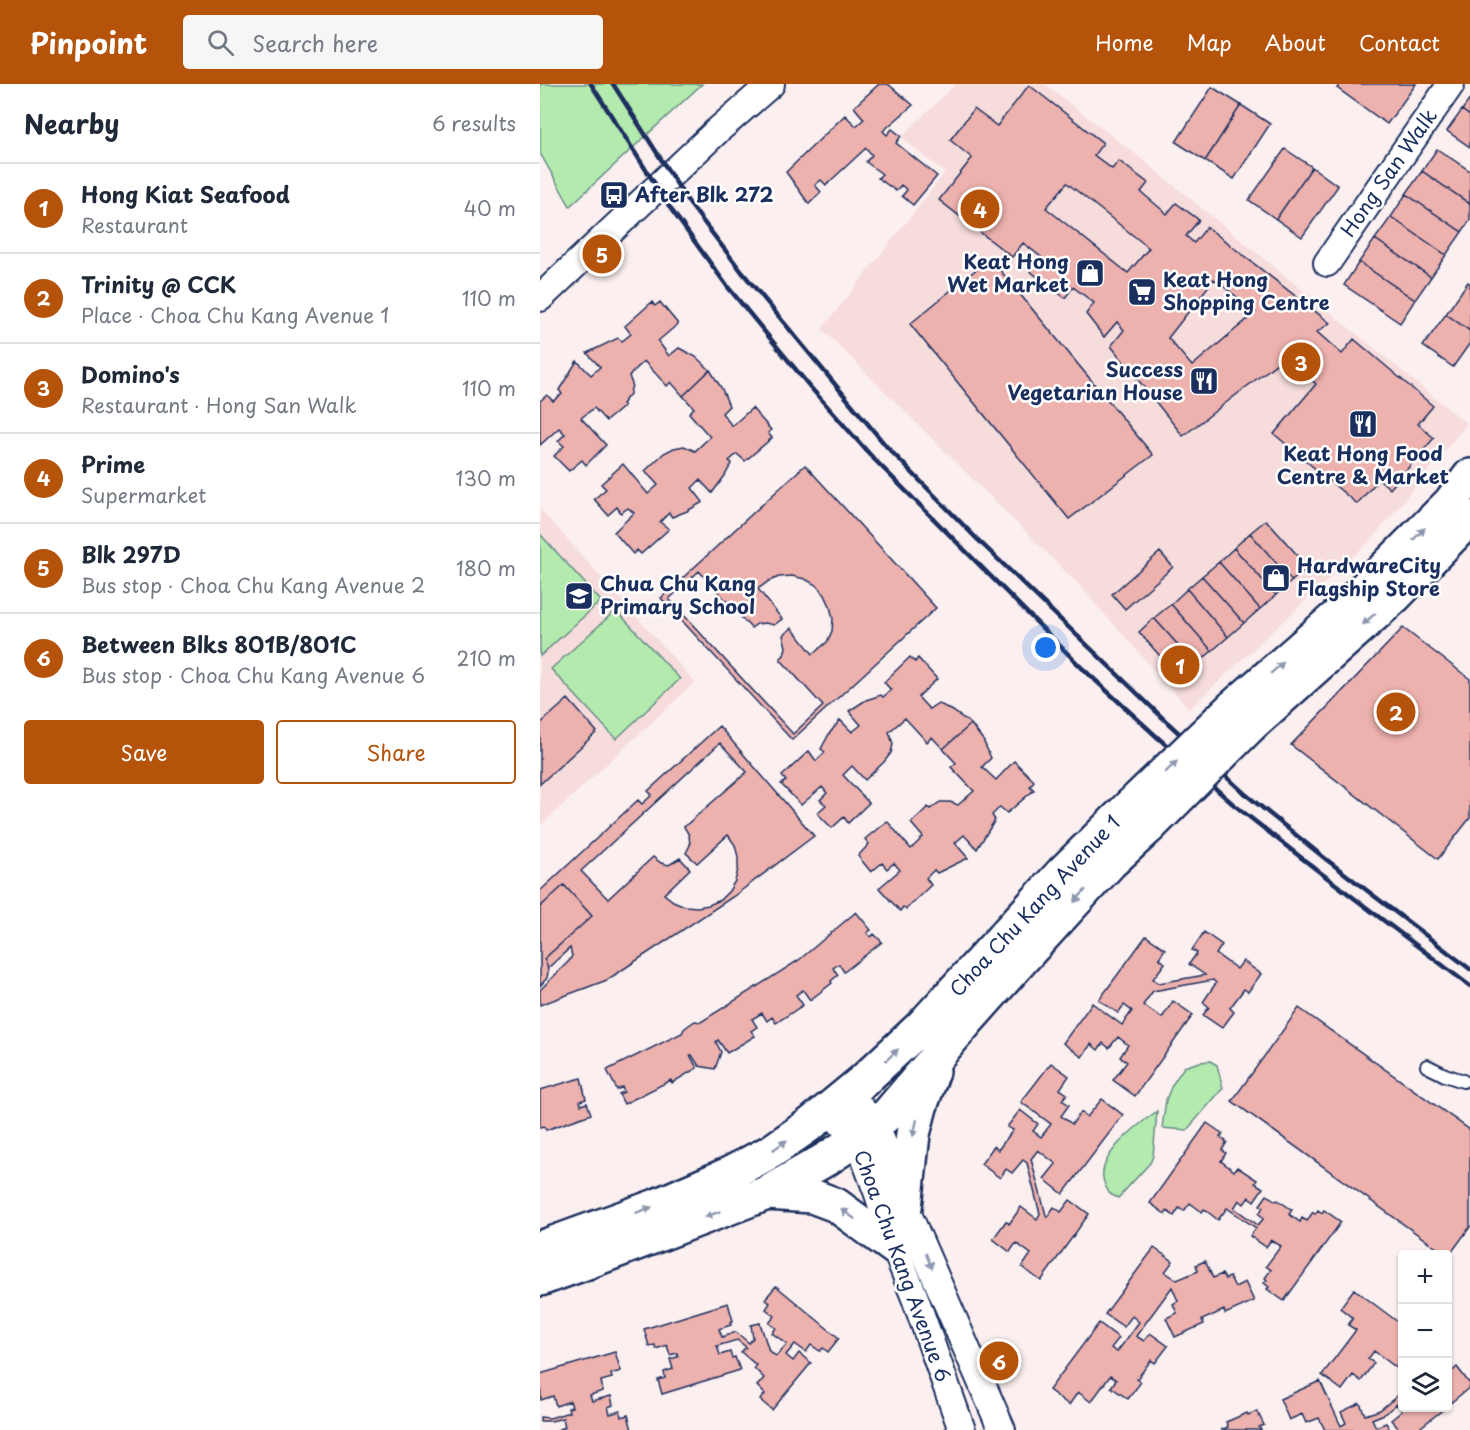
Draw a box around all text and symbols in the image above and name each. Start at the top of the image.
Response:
search box [183,15,603,69]
text: Pinpoint [30,21,147,64]
icon: search [204,26,237,59]
text: Search here [252,26,378,59]
text: Home [1095,26,1154,58]
text: Map [1187,26,1232,58]
text: About [1265,26,1326,58]
text: Contact [1359,26,1440,58]
street label: Hong San Walk [1333,102,1444,243]
text: Nearby [24,104,119,143]
text: 6 results [432,108,516,138]
text: Hong Kiat Seafood [81,177,290,210]
bus stop icon: After Blk 272 [598,179,630,211]
place label: After Blk 272 [634,179,773,209]
pin: 4 [960,186,1000,232]
text: 1 [39,193,48,223]
text: 40 m [464,193,516,223]
text: Restaurant [81,210,188,240]
pin: 5 [582,232,622,276]
place label: Keat Hong Wet Market [947,246,1069,299]
shop icon: Keat Hong Wet Market [1074,257,1106,289]
place label: Keat Hong Shopping Centre [1163,264,1330,317]
text: Trinity @ CCK [81,267,236,300]
supermarket icon: Keat Hong Shopping Centre [1126,276,1158,308]
text: 2 [36,283,51,313]
text: 110 m [462,283,516,313]
text: Place · Choa Chu Kang Avenue 1 [81,300,389,330]
pin: 3 [1282,340,1320,384]
place label: Success Vegetarian House [1007,354,1183,407]
text: Domino's [81,357,180,390]
restaurant icon: Success Vegetarian House [1188,365,1220,397]
text: 3 [37,373,50,403]
text: 110 m [462,373,516,403]
text: Restaurant · Hong San Walk [81,390,357,420]
restaurant icon: Keat Hong Food Centre & Market [1347,408,1379,440]
place label: Keat Hong Food Centre & Market [1277,438,1450,491]
text: Prime [81,447,145,480]
text: 4 [37,463,50,493]
text: 130 m [456,463,516,493]
text: Supermarket [81,480,207,510]
one-way arrow [1411,528,1425,542]
text: Blk 297D [81,537,181,570]
place label: HardwareCity Flagship Store [1297,550,1441,603]
text: 5 [37,553,50,583]
text: 180 m [456,553,516,583]
shop icon: HardwareCity Flagship Store [1260,562,1292,594]
place label: Chua Chu Kang Primary School [600,568,756,621]
text: Bus stop · Choa Chu Kang Avenue 2 [81,570,425,600]
school or university icon: Chua Chu Kang Primary School [563,580,595,612]
one-way arrow [1362,612,1377,625]
text: Between Blks 801B/801C [81,627,356,660]
your location [1031,633,1060,662]
pin: 1 [1160,642,1200,688]
text: 6 [36,643,51,673]
text: 210 m [457,643,516,673]
text: Bus stop · Choa Chu Kang Avenue 6 [81,660,425,690]
one-way arrow [1270,662,1285,675]
pin: 2 [1376,690,1416,734]
button: Save [24,720,264,784]
button: Share [276,720,516,784]
one-way arrow [1164,760,1179,774]
street label: Choa Chu Kang Avenue 1 [942,808,1127,1003]
one-way arrow [1073,888,1087,903]
one-way arrow [884,1048,898,1062]
one-way arrow [910,1119,920,1137]
one-way arrow [772,1140,788,1151]
street label: Choa Chu Kang Avenue 6 [847,1145,959,1386]
one-way arrow [635,1205,653,1214]
one-way arrow [840,1208,856,1220]
one-way arrow [703,1209,721,1219]
map controls [1398,1250,1452,1412]
button: + [1398,1250,1452,1304]
one-way arrow [925,1252,934,1270]
button: − [1398,1304,1452,1358]
pin: 6 [980,1338,1018,1384]
button: layers [1398,1358,1452,1412]

